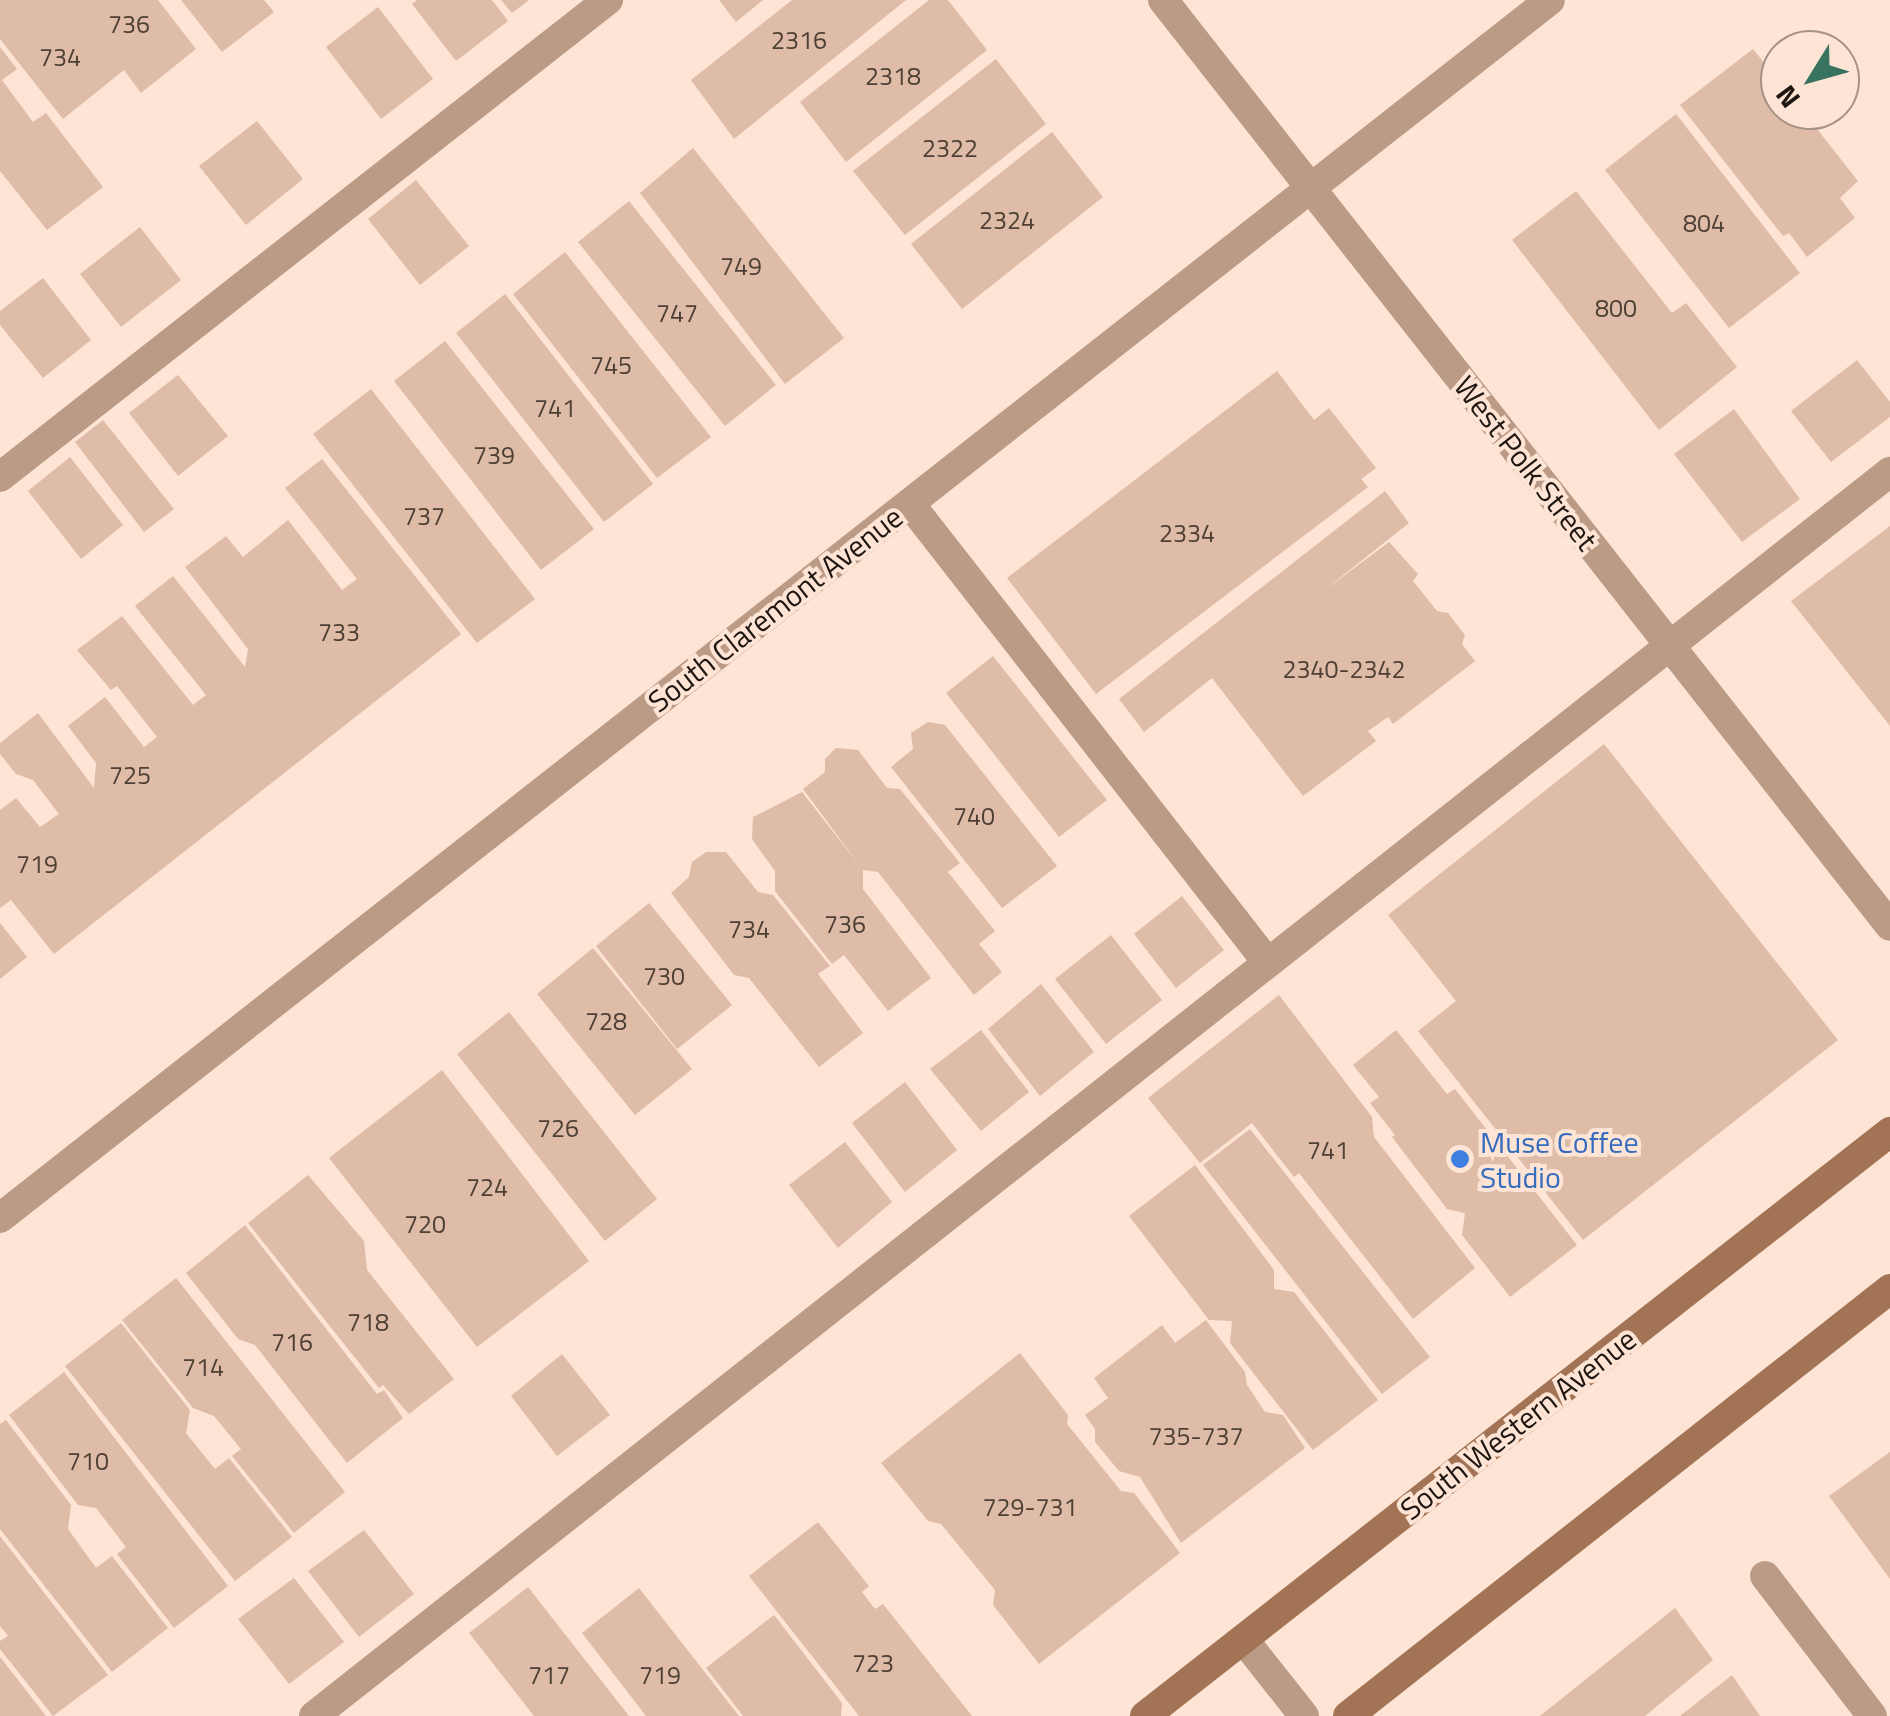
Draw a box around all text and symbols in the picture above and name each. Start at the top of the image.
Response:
house number: 736 [108,9,150,39]
house number: 2316 [771,25,827,55]
north arrow [1760,30,1860,130]
house number: 734 [39,42,81,72]
house number: 2318 [865,61,921,91]
text: N [1764,76,1810,118]
house number: 2322 [922,133,978,163]
house number: 2324 [979,205,1035,235]
house number: 804 [1683,208,1725,238]
house number: 749 [720,251,762,281]
house number: 800 [1595,293,1637,323]
house number: 747 [656,298,698,328]
house number: 745 [590,350,632,380]
street label: West Polk Street [1447,369,1605,557]
house number: 741 [534,393,576,423]
house number: 739 [473,440,515,470]
street label: South Claremont Avenue [641,499,909,719]
house number: 737 [403,501,445,531]
house number: 2334 [1159,518,1215,548]
house number: 733 [318,617,360,647]
house number: 2340-2342 [1283,654,1405,684]
house number: 725 [109,760,151,790]
house number: 740 [953,801,995,831]
house number: 719 [16,849,58,879]
house number: 736 [824,909,866,939]
house number: 734 [728,914,770,944]
house number: 730 [643,961,685,991]
house number: 728 [585,1006,627,1036]
house number: 726 [537,1113,579,1143]
place label: Muse Coffee Studio [1480,1124,1639,1194]
house number: 741 [1307,1135,1349,1165]
marker: Muse Coffee Studio [1449,1148,1471,1170]
house number: 724 [466,1172,508,1202]
house number: 720 [404,1209,446,1239]
house number: 718 [347,1307,389,1337]
street label: South Western Avenue [1393,1321,1643,1527]
house number: 716 [271,1327,313,1357]
house number: 714 [182,1352,224,1382]
house number: 735-737 [1149,1421,1243,1451]
house number: 710 [67,1446,109,1476]
house number: 729-731 [983,1492,1077,1522]
house number: 723 [852,1648,894,1678]
house number: 717 [528,1660,570,1690]
house number: 719 [639,1660,681,1690]

